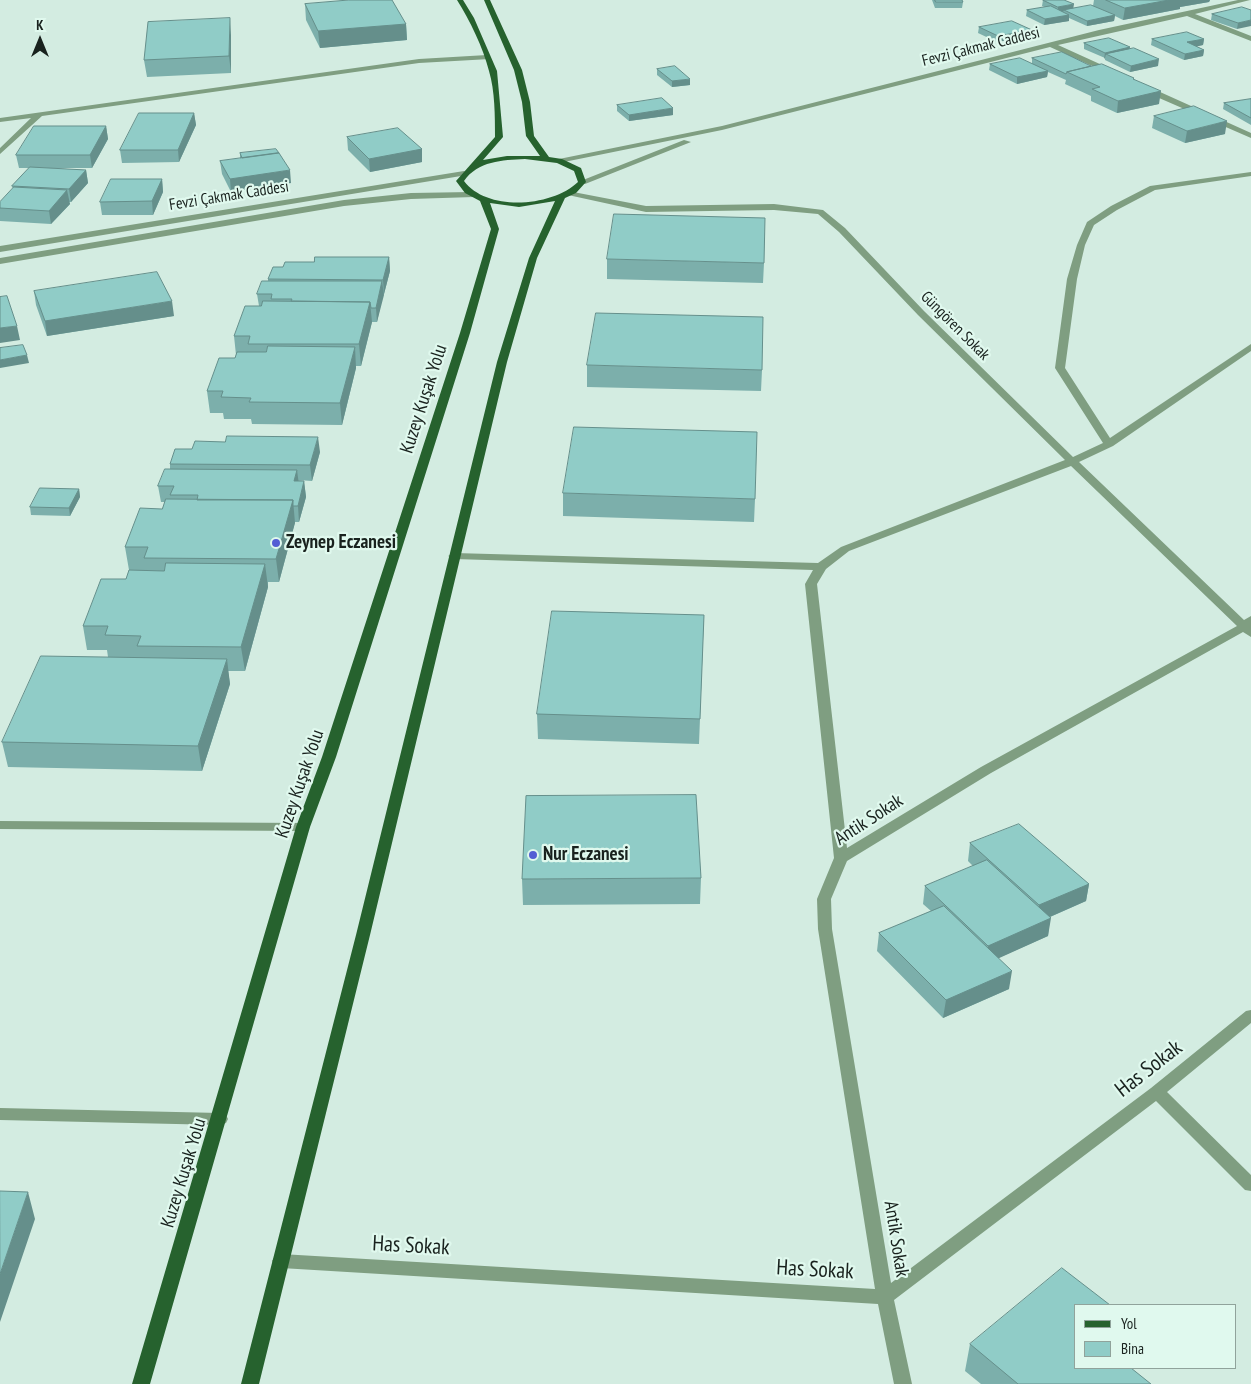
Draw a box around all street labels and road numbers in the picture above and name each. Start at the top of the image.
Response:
street label: Fevzi Çakmak Caddesi [920,23,1042,71]
street label: Fevzi Çakmak Caddesi [168,177,290,215]
street label: Güngören Sokak [917,288,993,364]
street label: Kuzey Kuşak Yolu [396,342,452,456]
street label: Kuzey Kuşak Yolu [271,727,329,841]
street label: Antik Sokak [831,790,907,850]
street label: Has Sokak [1110,1035,1188,1103]
street label: Kuzey Kuşak Yolu [157,1115,211,1231]
street label: Antik Sokak [879,1199,913,1279]
street label: Has Sokak [372,1231,450,1261]
street label: Has Sokak [776,1255,854,1285]

